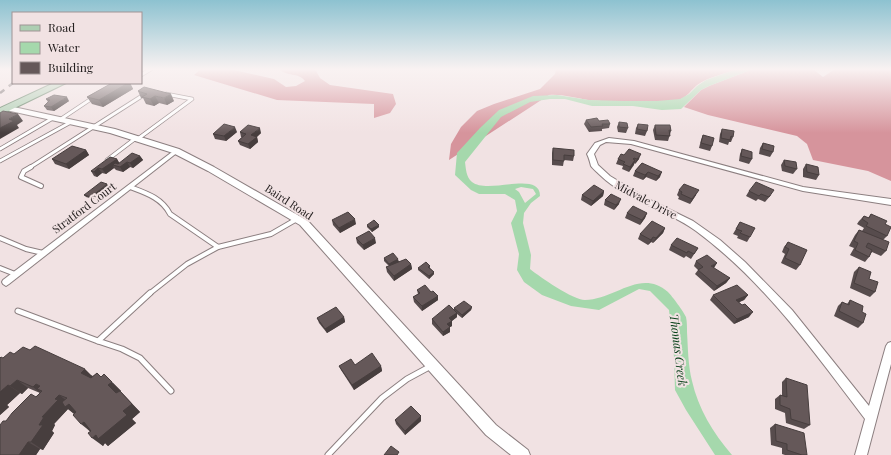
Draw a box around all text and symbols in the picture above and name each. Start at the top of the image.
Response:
legend [12,12,142,84]
text: Road [48,19,75,35]
text: Water [47,39,81,55]
text: Building [48,59,94,75]
street label: Midvale Drive [613,177,680,222]
street label: Stratford Court [49,179,119,237]
street label: Baird Road [262,180,317,223]
water label: Thomas Creek [667,313,691,387]

